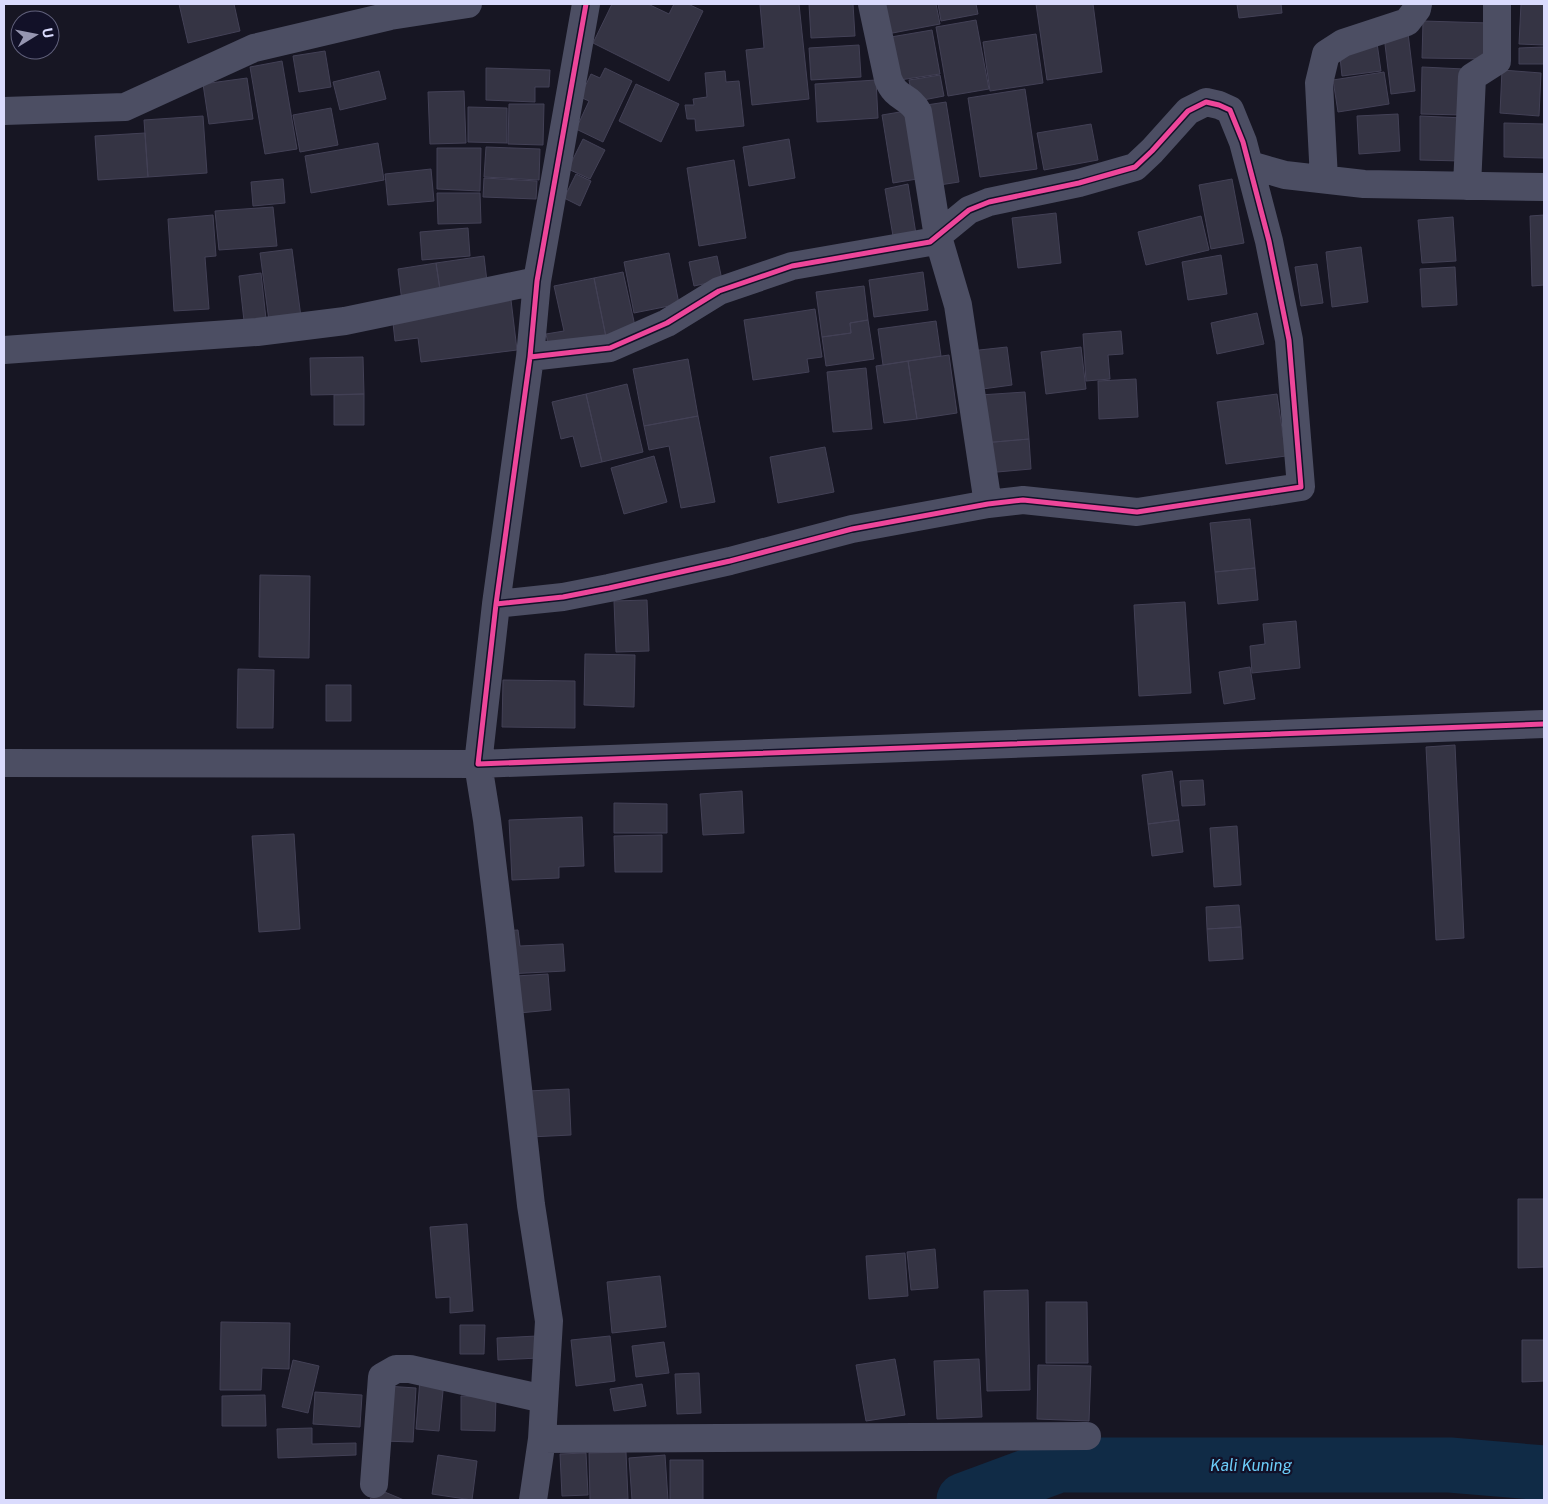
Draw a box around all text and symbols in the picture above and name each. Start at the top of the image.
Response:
north arrow [10,10,60,60]
text: U [39,26,57,39]
water label: Kali Kuning [1210,1456,1292,1475]

